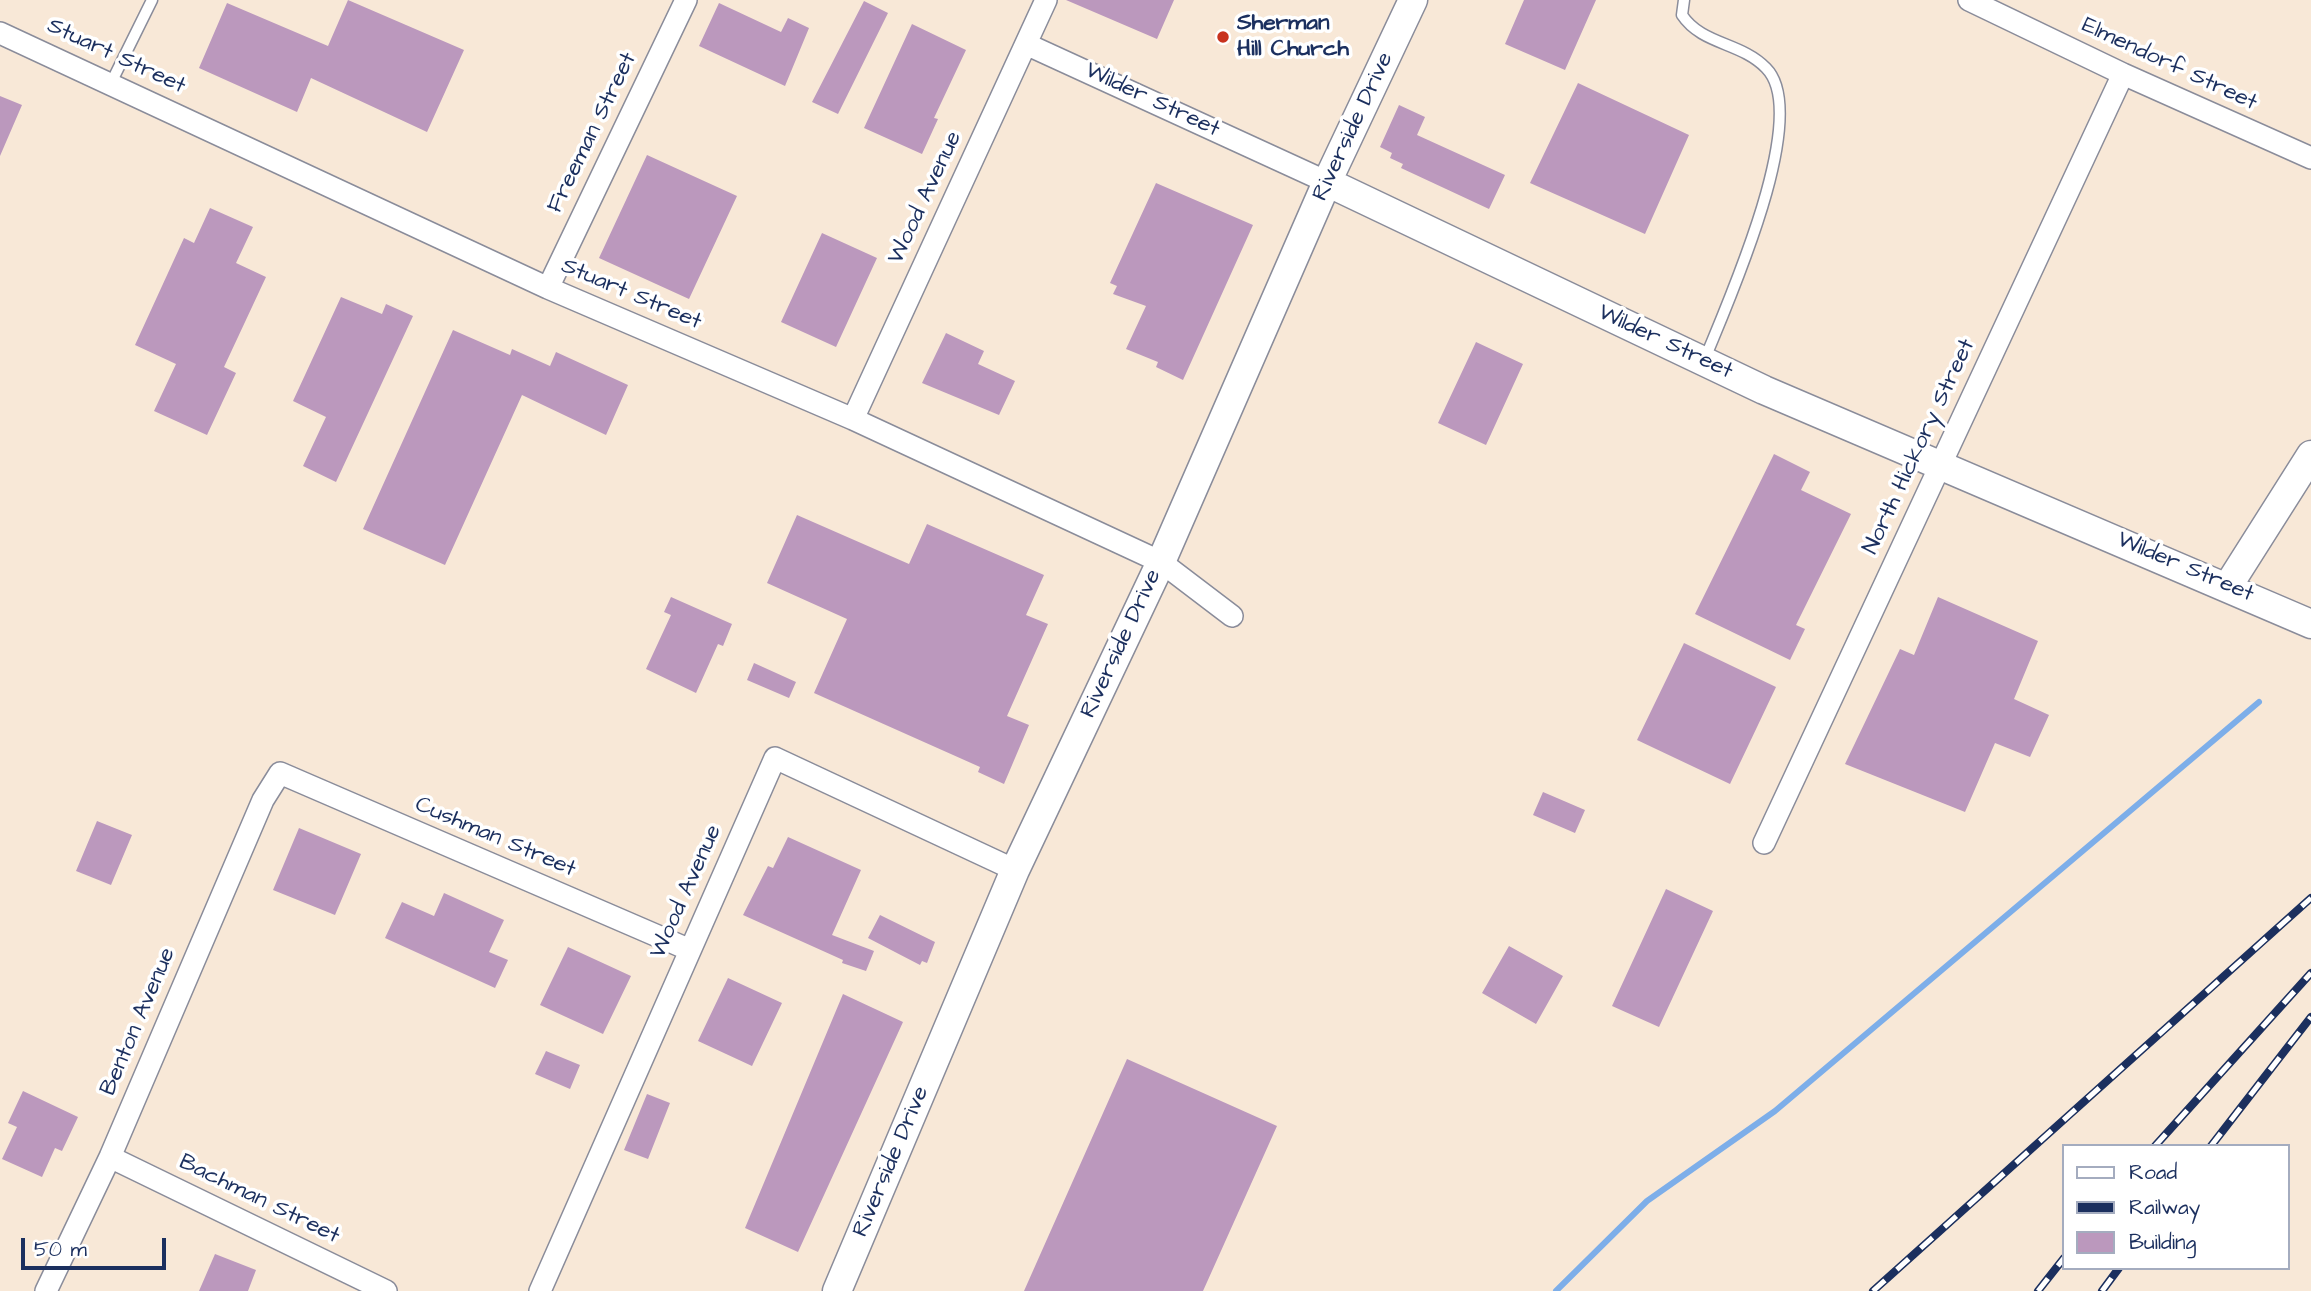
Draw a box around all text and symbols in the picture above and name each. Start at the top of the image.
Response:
place label: Sherman Hill Church [1237,10,1349,64]
street label: Elmendorf Street [2077,12,2261,118]
street label: Stuart Street [42,13,190,101]
marker: Sherman Hill Church [1215,29,1231,45]
street label: Freeman Street [542,48,644,218]
street label: Riverside Drive [1308,48,1400,206]
street label: Wilder Street [1080,58,1224,144]
street label: Wood Avenue [883,127,969,269]
street label: Stuart Street [557,253,705,337]
street label: Wilder Street [1593,300,1737,386]
street label: North Hickory Street [1858,335,1982,559]
street label: Wilder Street [2112,527,2258,609]
street label: Riverside Drive [1076,565,1168,723]
street label: Cushman Street [410,792,580,884]
street label: Wood Avenue [645,821,729,963]
street label: Benton Avenue [95,944,183,1100]
street label: Riverside Drive [848,1083,936,1241]
legend [2062,1144,2290,1270]
street label: Bachman Street [174,1149,344,1251]
text: Road [2129,1158,2177,1187]
text: Railway [2129,1193,2200,1222]
scale bar [24,1224,170,1268]
text: Building [2129,1228,2196,1257]
text: 50 m [34,1235,87,1264]

